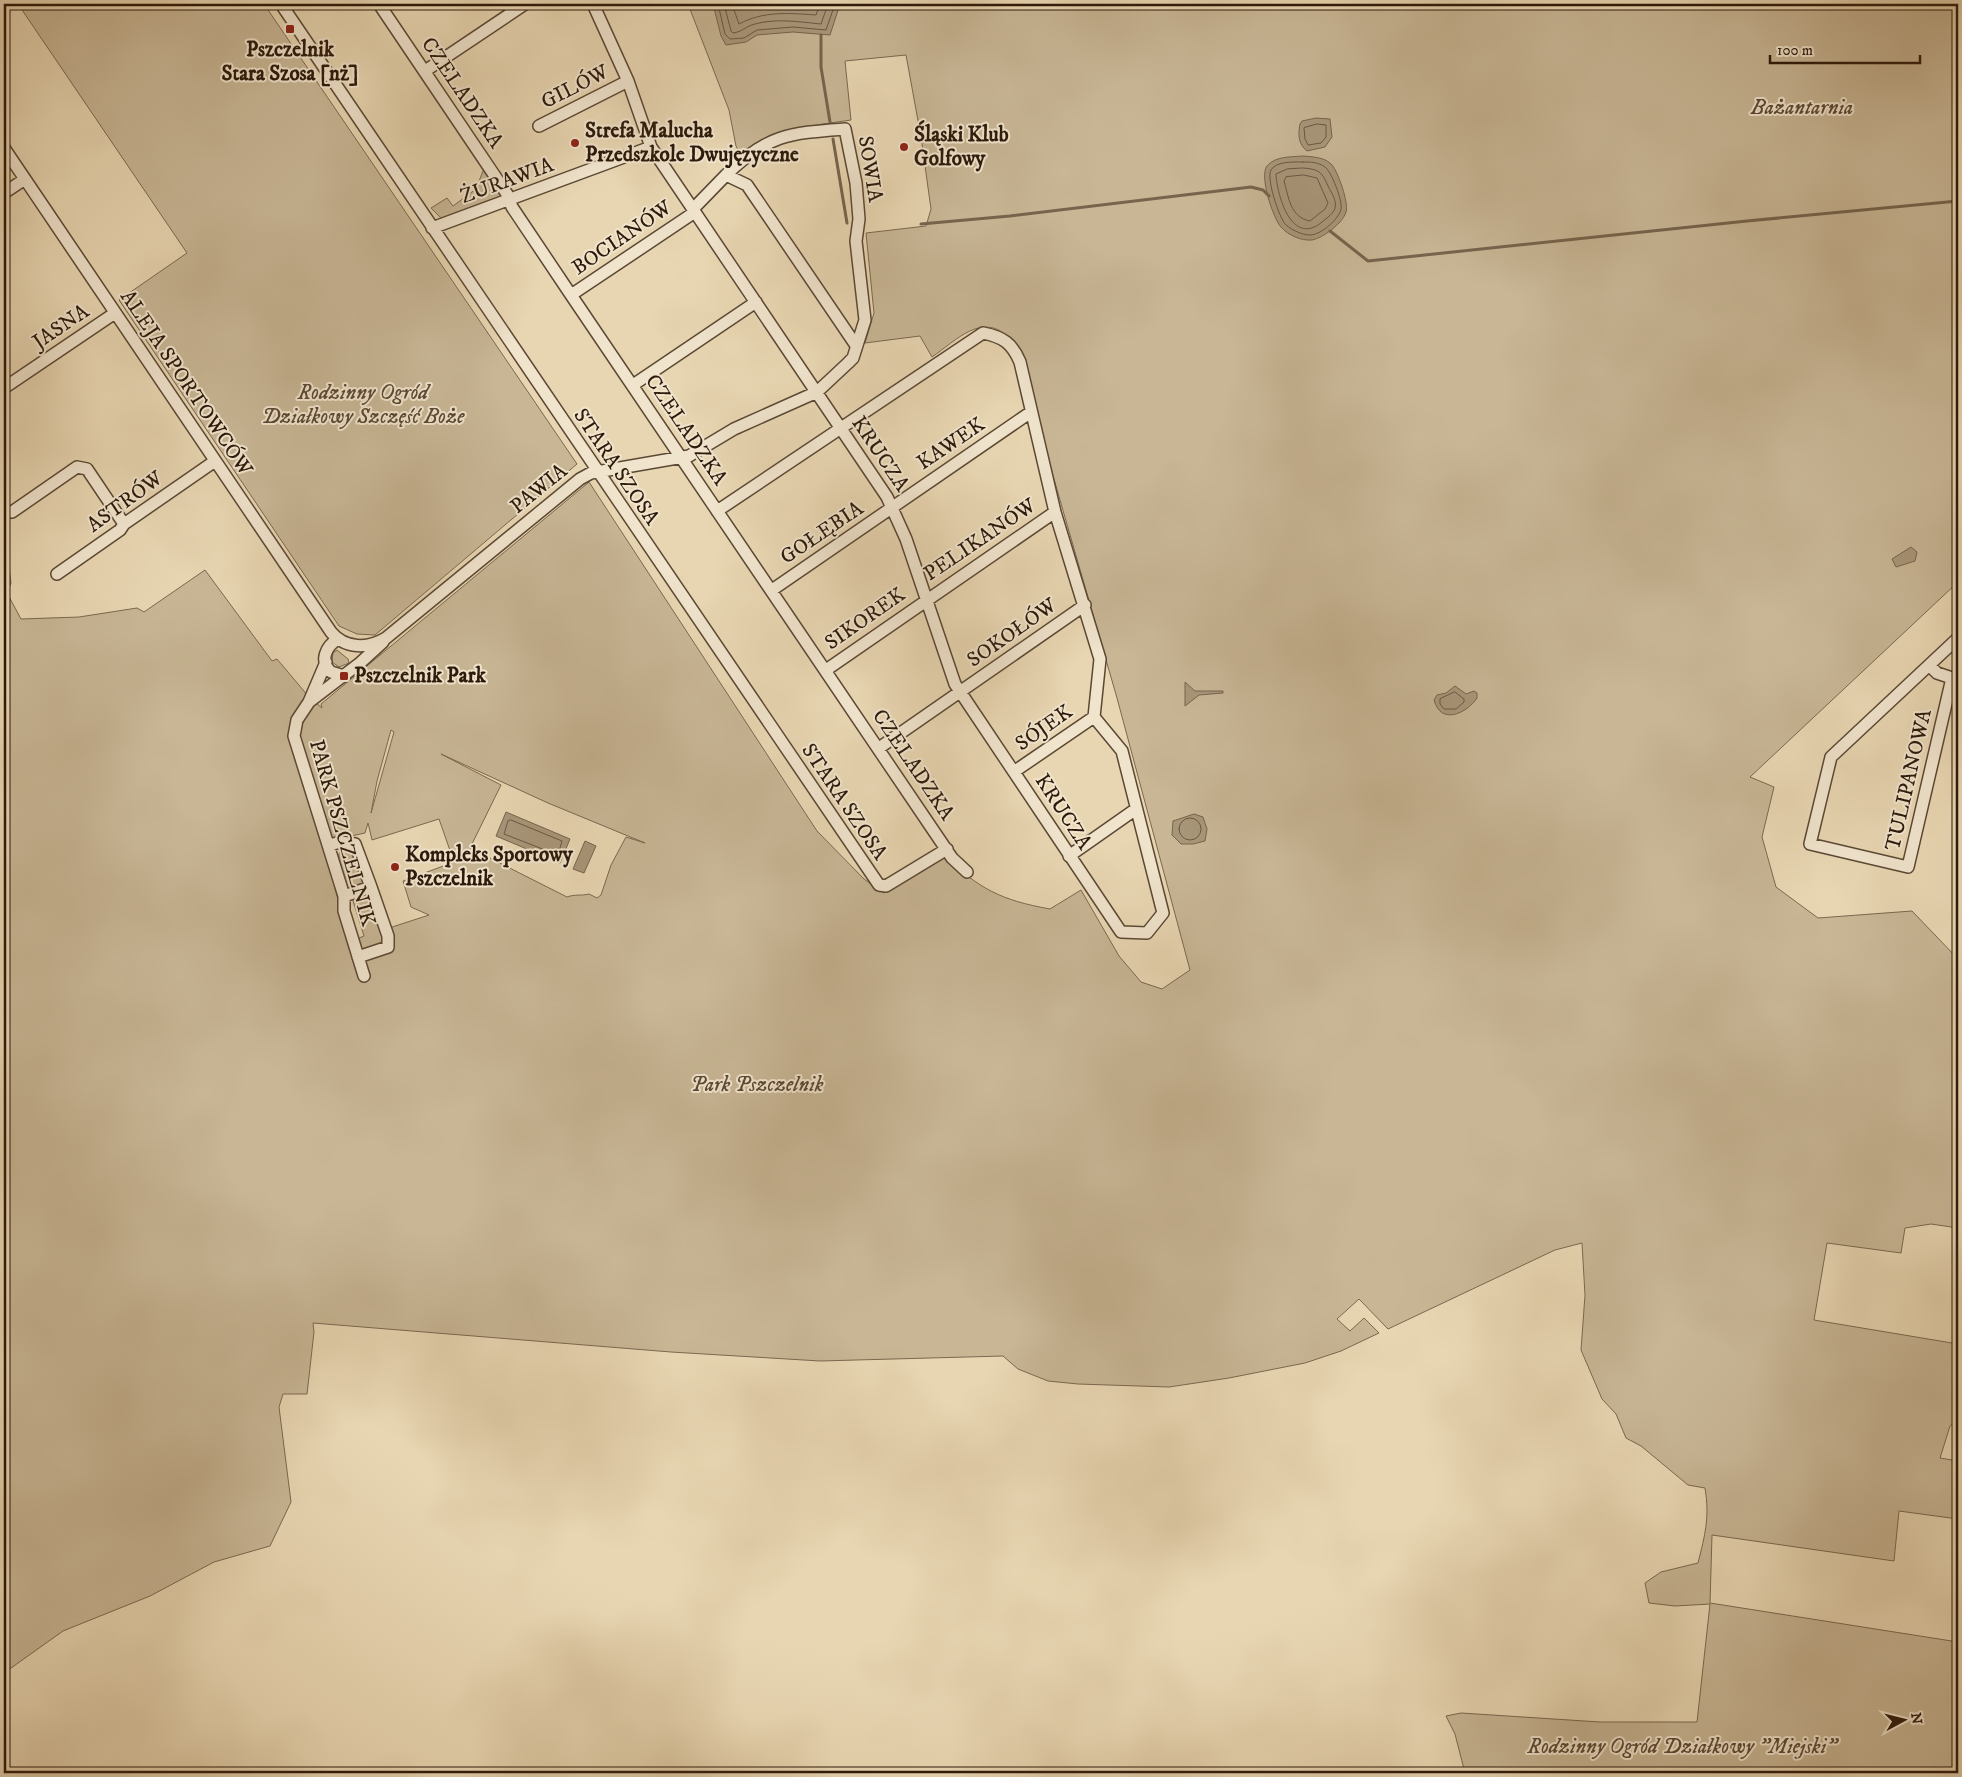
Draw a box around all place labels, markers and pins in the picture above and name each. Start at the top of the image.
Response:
marker: Pszczelnik Stara Szosa [nż] [284,23,296,35]
place label: Pszczelnik Stara Szosa [nż] [221,37,359,87]
place label: Strefa Malucha Przedszkole Dwujęzyczne [585,118,799,169]
place label: Śląski Klub Golfowy [914,120,1009,172]
marker: Strefa Malucha Przedszkole Dwujęzyczne [569,137,581,149]
marker: Śląski Klub Golfowy [898,141,910,153]
place label: Pszczelnik Park [354,663,486,689]
marker: Pszczelnik Park [338,670,350,682]
place label: Kompleks Sportowy Pszczelnik [405,842,574,892]
marker: Kompleks Sportowy Pszczelnik [389,861,401,873]

